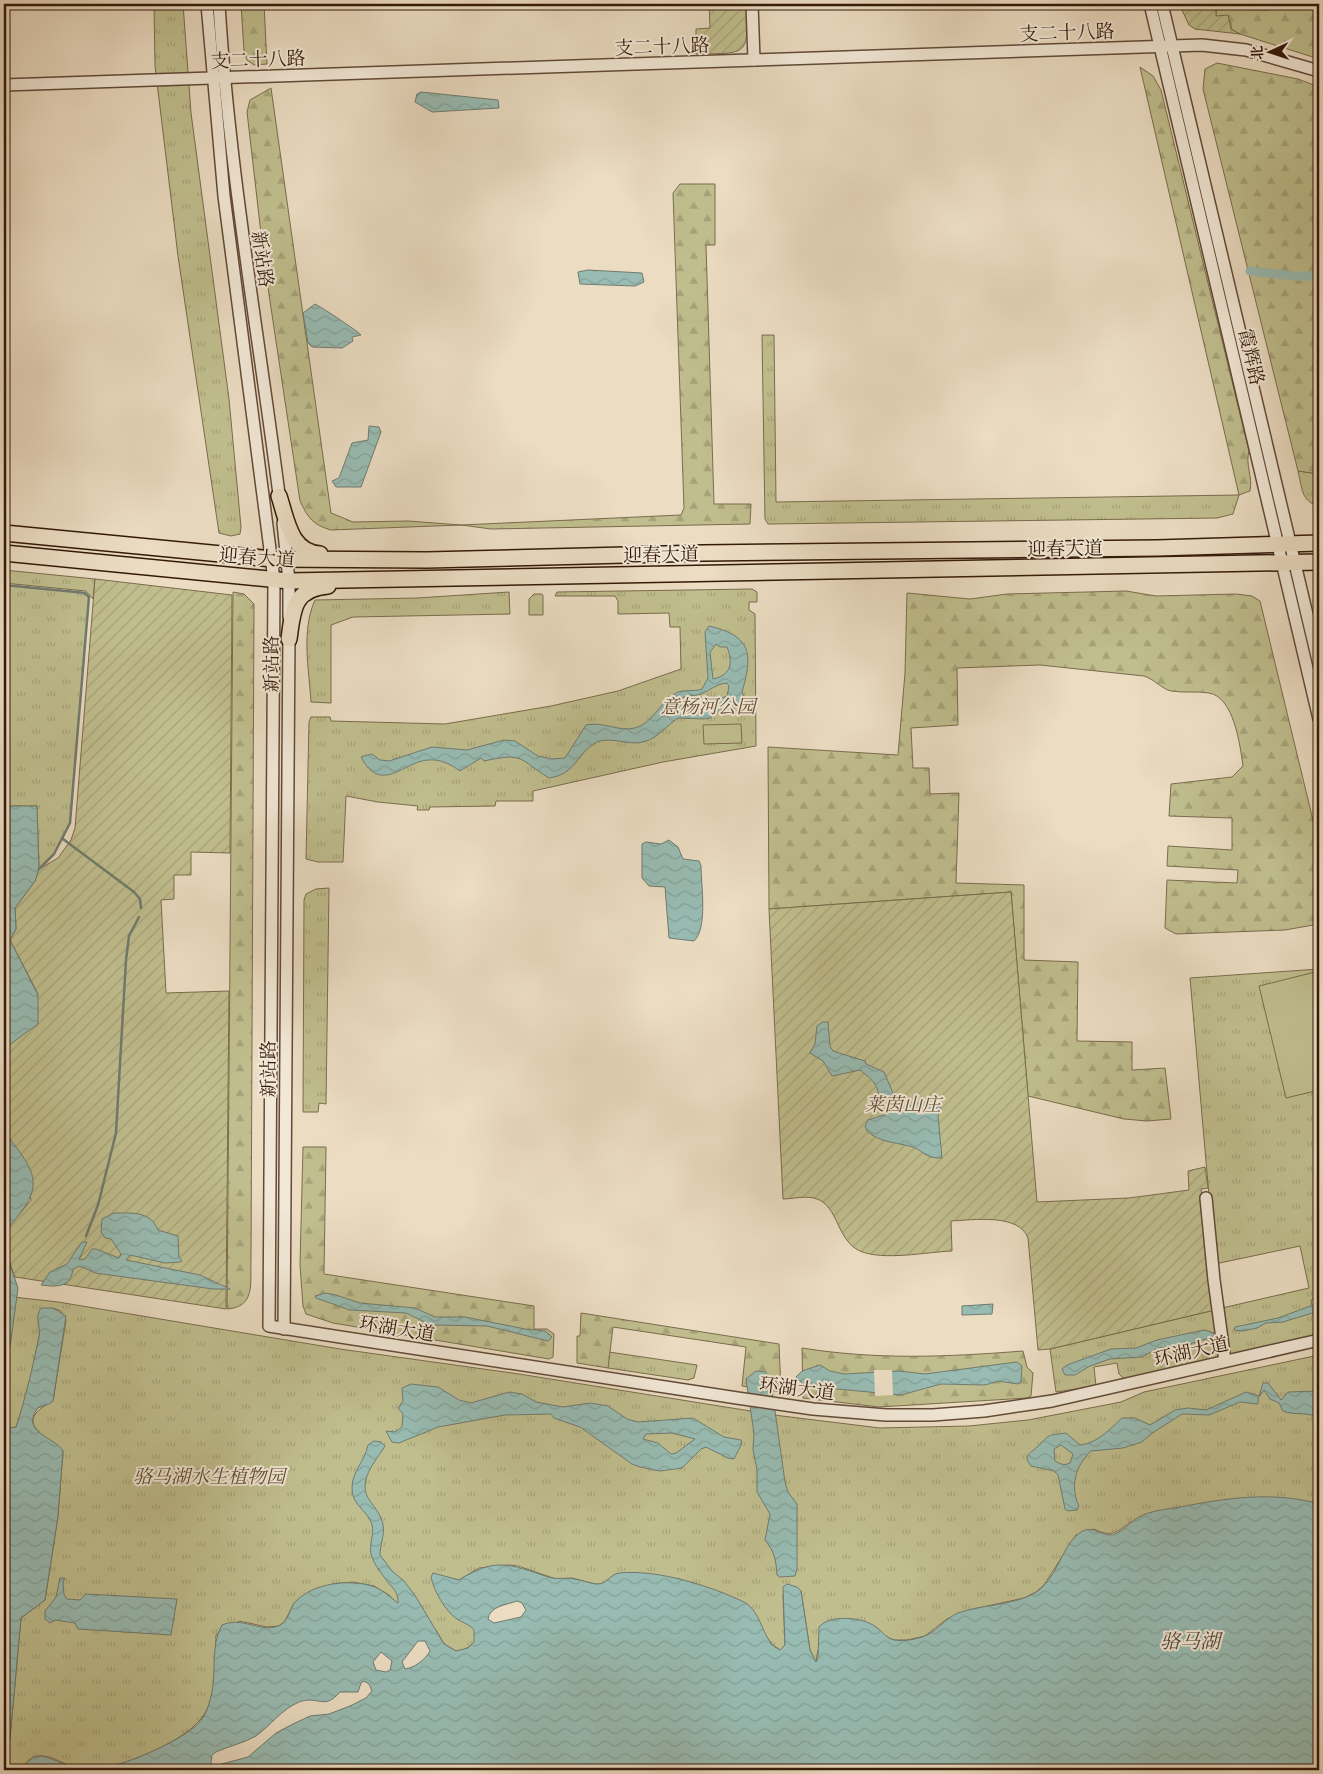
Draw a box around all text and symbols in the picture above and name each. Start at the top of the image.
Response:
street label: 支二十八路 [1019,20,1115,47]
north arrow [1246,28,1296,78]
street label: 支二十八路 [614,34,710,61]
text: 北 [1249,45,1267,60]
street label: 支二十八路 [210,47,306,74]
street label: 新站路 [246,229,277,289]
street label: 霞辉路 [1233,327,1268,388]
street label: 迎春大道 [1027,537,1103,562]
street label: 迎春大道 [623,543,699,568]
street label: 迎春大道 [218,544,296,573]
street label: 新站路 [261,635,284,693]
park label: 意杨河公园 [660,696,758,719]
street label: 新站路 [258,1040,281,1098]
park label: 莱茵山庄 [865,1094,944,1117]
street label: 环湖大道 [357,1312,436,1347]
street label: 环湖大道 [1152,1333,1231,1372]
street label: 环湖大道 [758,1373,836,1406]
park label: 骆马湖水生植物园 [133,1466,288,1489]
water label: 骆马湖 [1160,1630,1223,1655]

